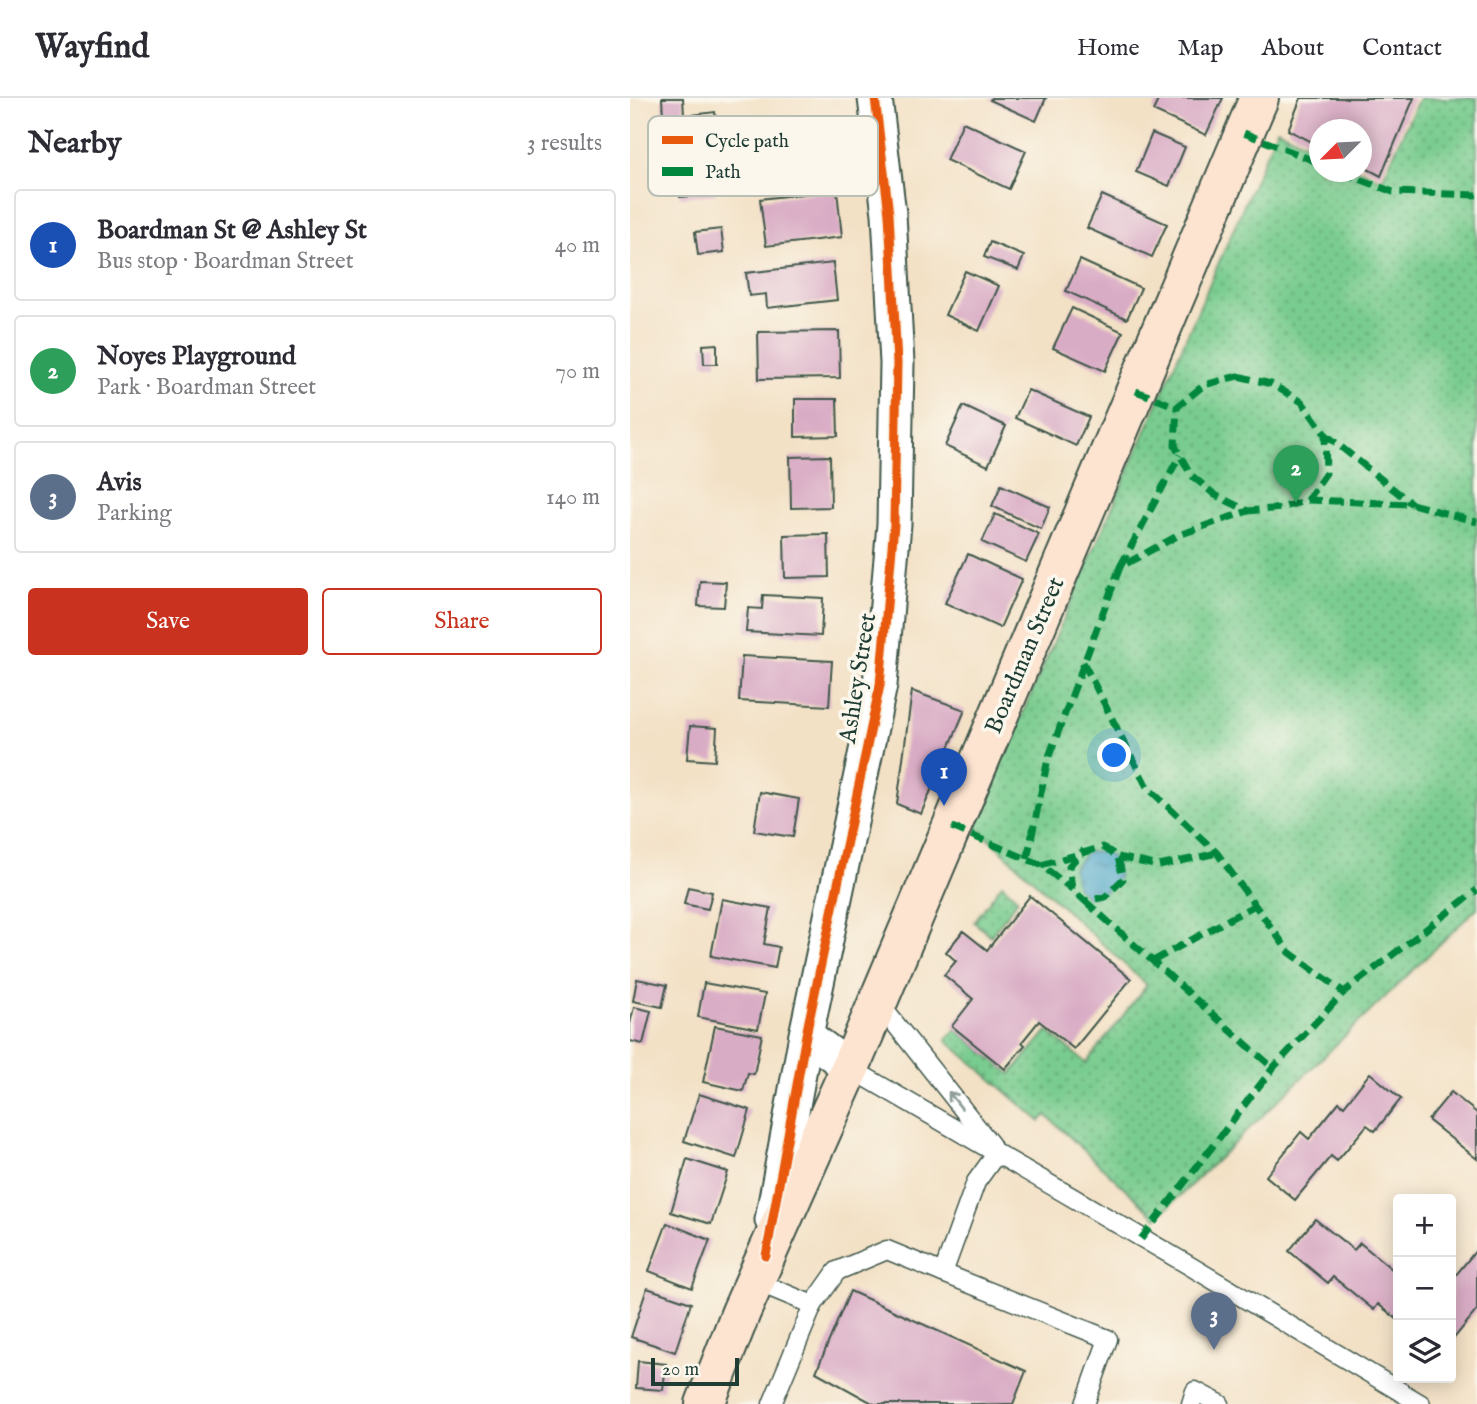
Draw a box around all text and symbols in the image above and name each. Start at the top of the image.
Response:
text: Wayfind [35,27,149,69]
text: Home [1077,33,1140,64]
text: Map [1178,33,1224,64]
text: About [1262,33,1324,64]
text: Contact [1362,33,1442,64]
legend [648,116,878,196]
north arrow [1309,119,1372,182]
text: Nearby [28,125,121,163]
text: 3 results [527,129,602,158]
text: Cycle path [705,130,789,154]
text: Path [705,161,741,185]
text: Boardman St @ Ashley St [97,214,367,247]
text: 1 [49,231,57,260]
text: 40 m [555,231,600,260]
text: Bus stop · Boardman Street [97,247,354,276]
text: Noyes Playground [97,340,296,373]
text: 2 [48,357,58,386]
text: 70 m [555,357,600,386]
text: Park · Boardman Street [97,373,316,402]
pin: 2 [1273,445,1319,503]
text: Avis [97,466,142,499]
text: 3 [49,483,57,512]
text: 140 m [546,483,600,512]
text: Parking [97,499,172,528]
street label: Boardman Street [978,573,1072,739]
button: Save [28,588,308,655]
button: Share [322,588,602,655]
street label: Ashley Street [833,611,884,747]
your location [1097,738,1131,772]
pin: 1 [921,748,967,806]
one-way arrow [947,1091,963,1109]
map controls [1393,1194,1456,1383]
button: + [1393,1194,1456,1257]
button: − [1393,1257,1456,1320]
pin: 3 [1191,1292,1237,1350]
button: layers [1393,1320,1456,1383]
scale bar [651,1355,738,1387]
text: 20 m [662,1358,699,1382]

